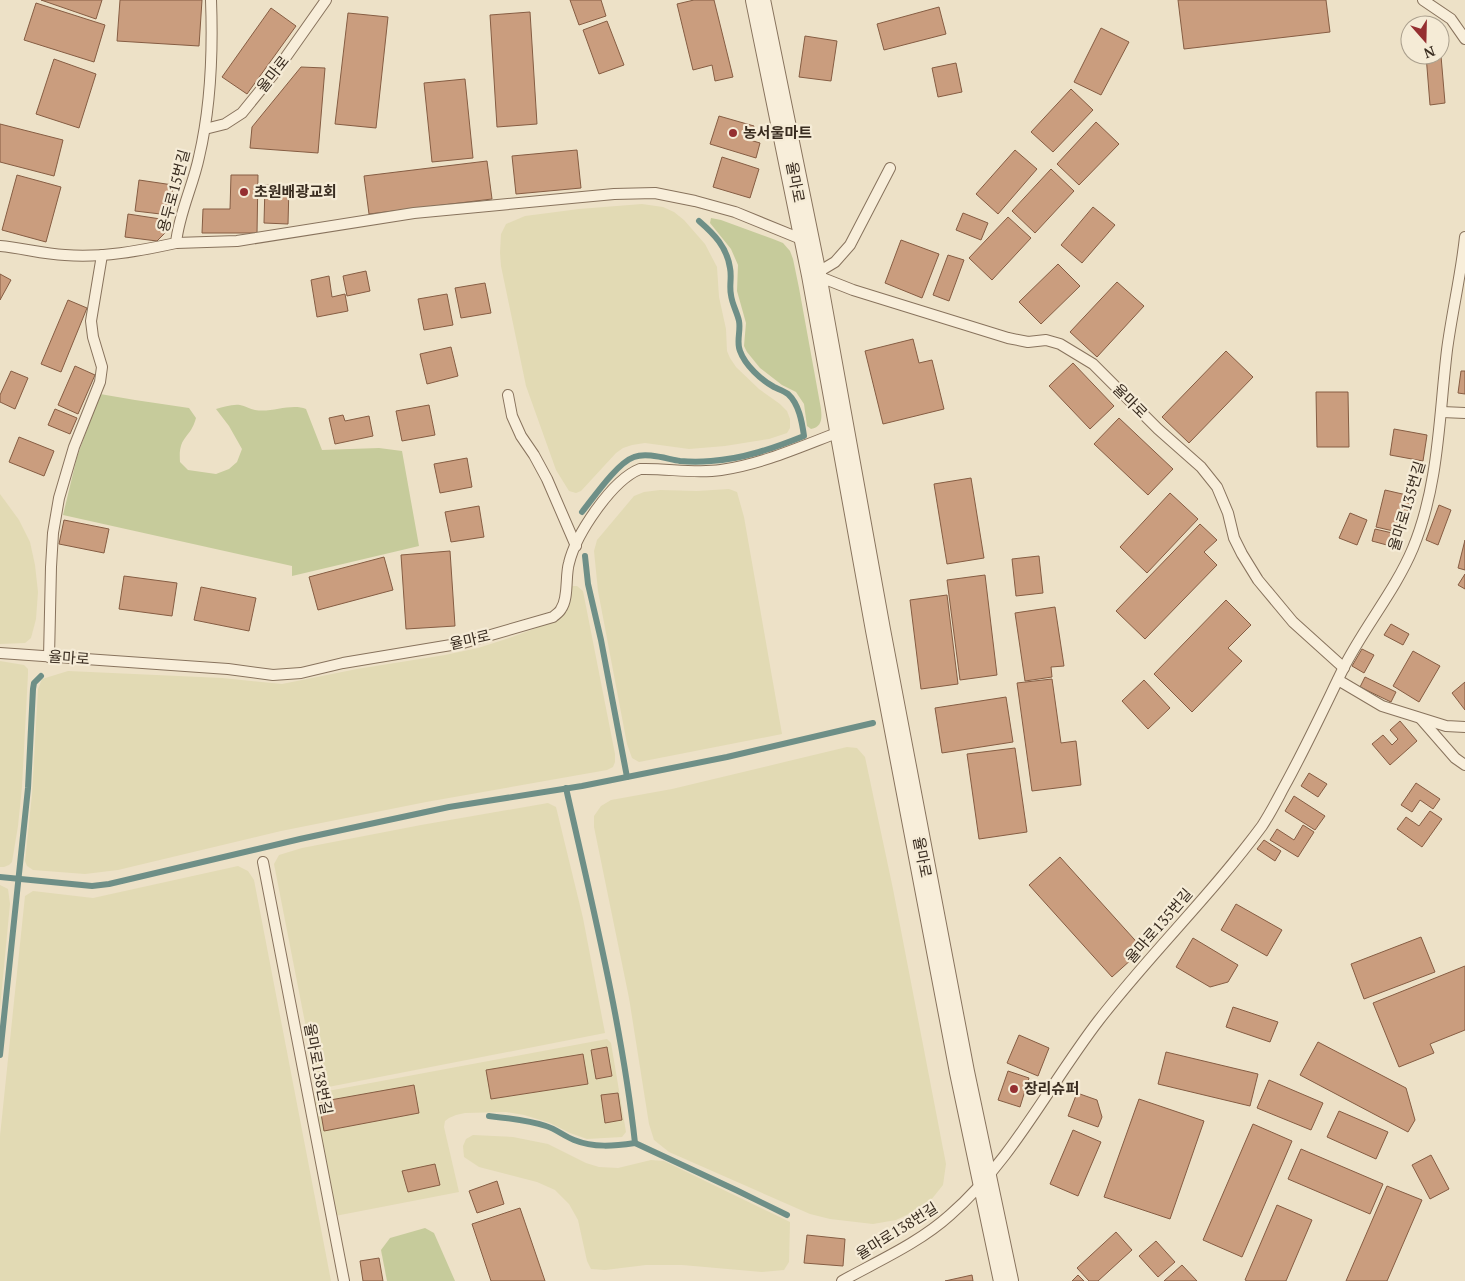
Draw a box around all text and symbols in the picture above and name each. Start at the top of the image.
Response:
north arrow [1400,15,1450,65]
text: N [1421,42,1438,64]
street label: 율마로 [252,51,293,96]
place label: 농서울마트 [743,122,812,142]
marker: 농서울마트 [727,127,739,139]
street label: 용두로15번길 [152,147,194,234]
street label: 율마로 [782,160,810,204]
place label: 초원배광교회 [254,181,337,201]
marker: 초원배광교회 [238,186,250,198]
street label: 율마로 [1109,379,1152,422]
street label: 율마로135번길 [1383,458,1429,553]
street label: 율마로 [447,625,492,653]
street label: 율마로 [48,646,90,668]
street label: 율마로 [909,835,937,879]
street label: 율마로135번길 [1120,884,1196,967]
street label: 율마로138번길 [300,1021,338,1116]
place label: 장리슈퍼 [1024,1078,1079,1098]
marker: 장리슈퍼 [1008,1083,1020,1095]
street label: 율마로138번길 [852,1197,941,1263]

